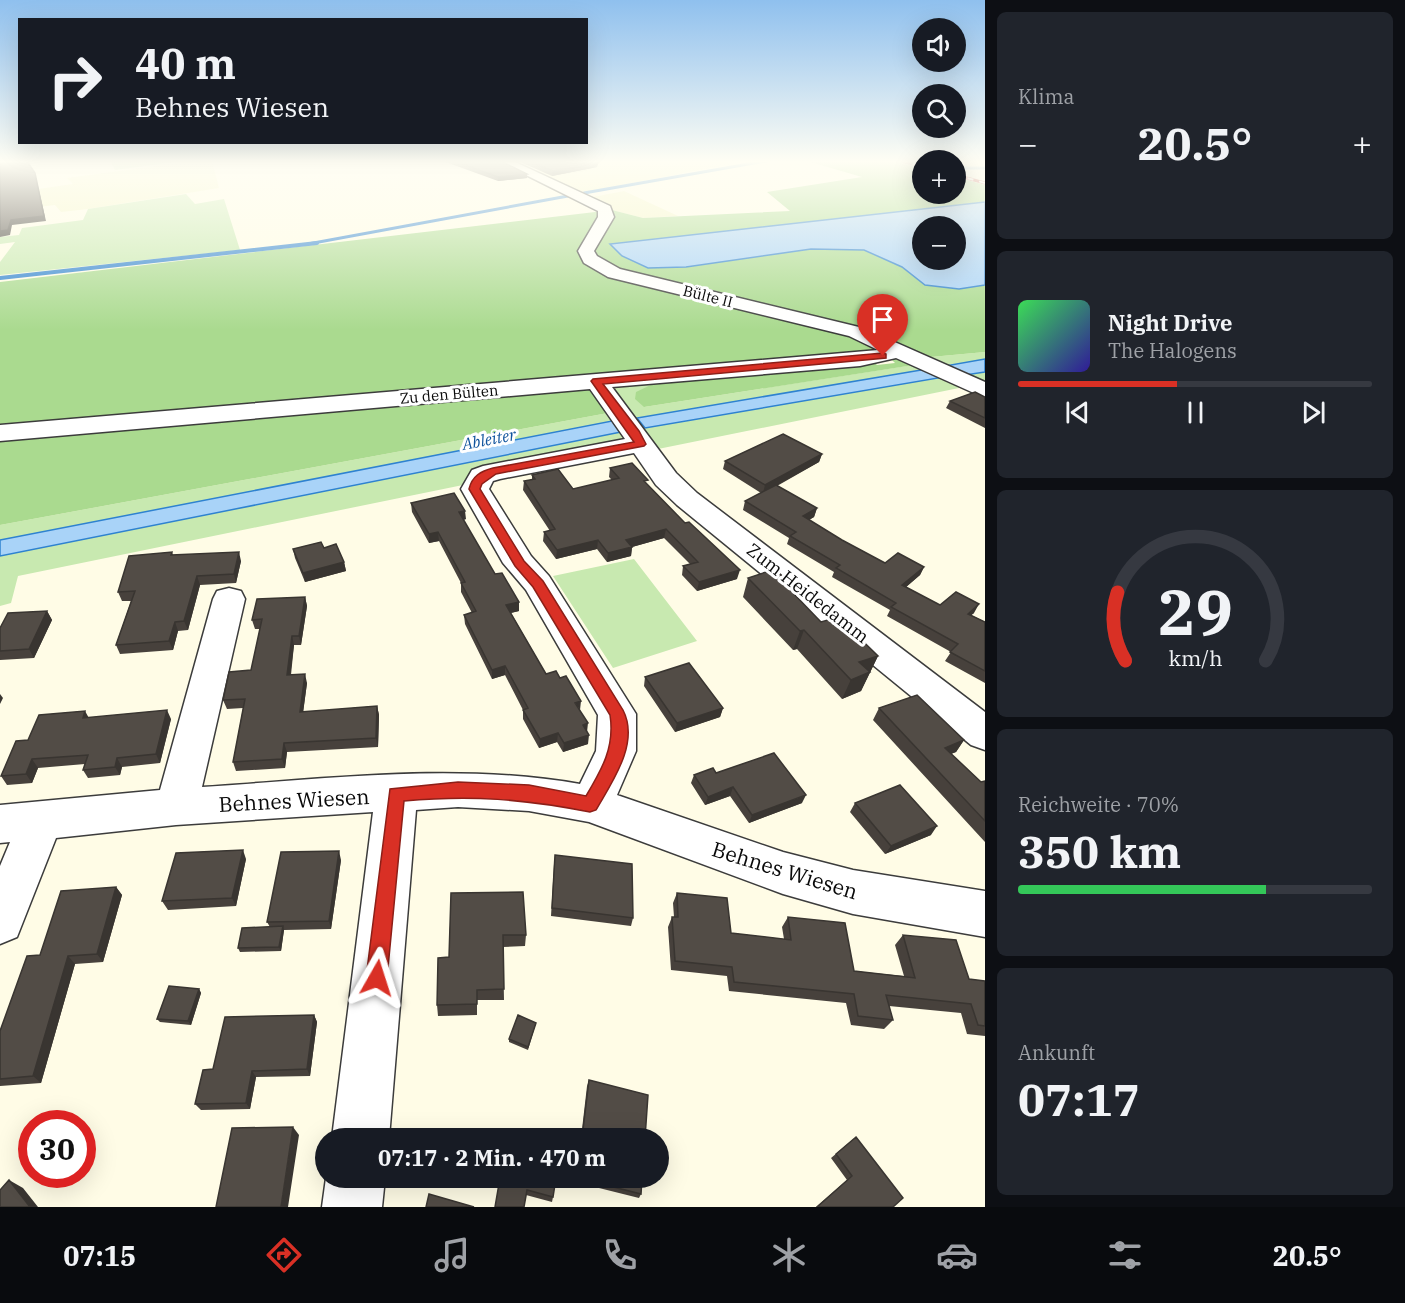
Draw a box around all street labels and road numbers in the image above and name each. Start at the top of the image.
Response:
street label: Bülte II [681,281,735,311]
street label: Zu den Bülten [399,380,500,408]
street label: Zum Heidedamm [742,538,874,648]
street label: Behnes Wiesen [218,782,370,818]
street label: Behnes Wiesen [709,835,861,905]

